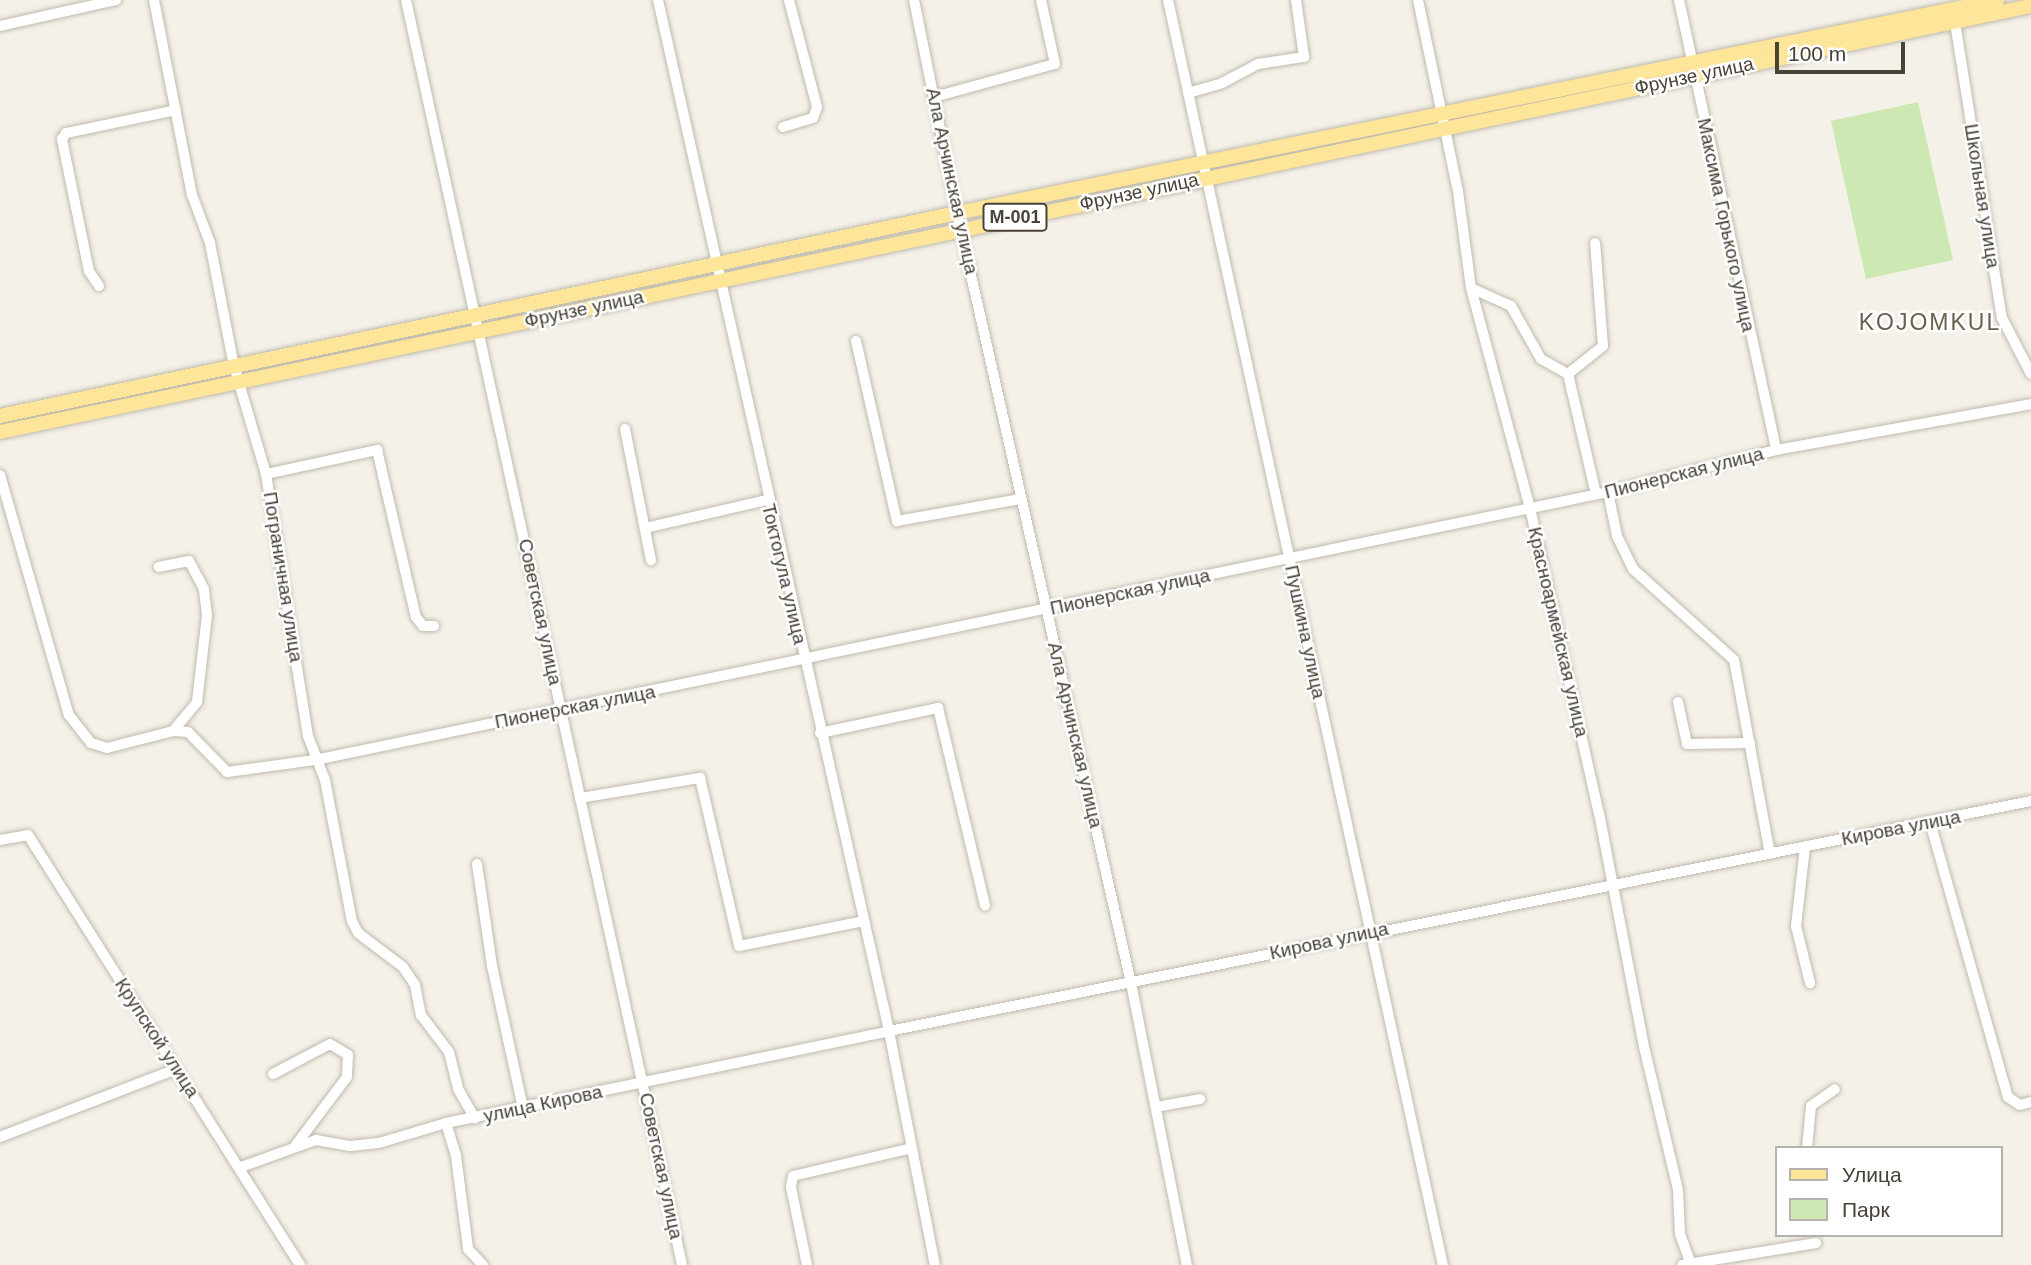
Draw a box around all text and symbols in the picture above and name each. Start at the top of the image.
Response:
scale bar [1779,28,1909,72]
text: 100 m [1788,42,1846,65]
street label: Фрунзе улица [1632,52,1756,100]
street label: Ала Арчинская улица [921,86,983,276]
street label: Максима Горького улица [1692,116,1760,334]
street label: Школьная улица [1959,122,2005,270]
street label: Фрунзе улица [1077,168,1201,216]
road number: M-001 [982,202,1048,232]
street label: Фрунзе улица [522,285,646,333]
district label: KOJOMKUL [1860,308,2000,336]
street label: Пионерская улица [1602,442,1766,504]
street label: Пограничная улица [258,490,308,664]
street label: Токтогула улица [757,502,811,646]
street label: Красноармейская улица [1523,525,1593,739]
street label: Советская улица [513,537,567,687]
street label: Пушкина улица [1280,563,1330,701]
street label: Пионерская улица [1048,564,1212,620]
street label: Ала Арчинская улица [1043,640,1107,830]
street label: Пионерская улица [493,680,657,734]
street label: Кирова улица [1840,805,1962,851]
street label: Кирова улица [1268,917,1390,965]
street label: Крупской улица [110,974,204,1102]
street label: улица Кирова [482,1080,604,1128]
street label: Советская улица [634,1091,688,1241]
legend [1776,1146,2003,1237]
text: Улица [1842,1163,1902,1186]
text: Парк [1842,1198,1890,1221]

